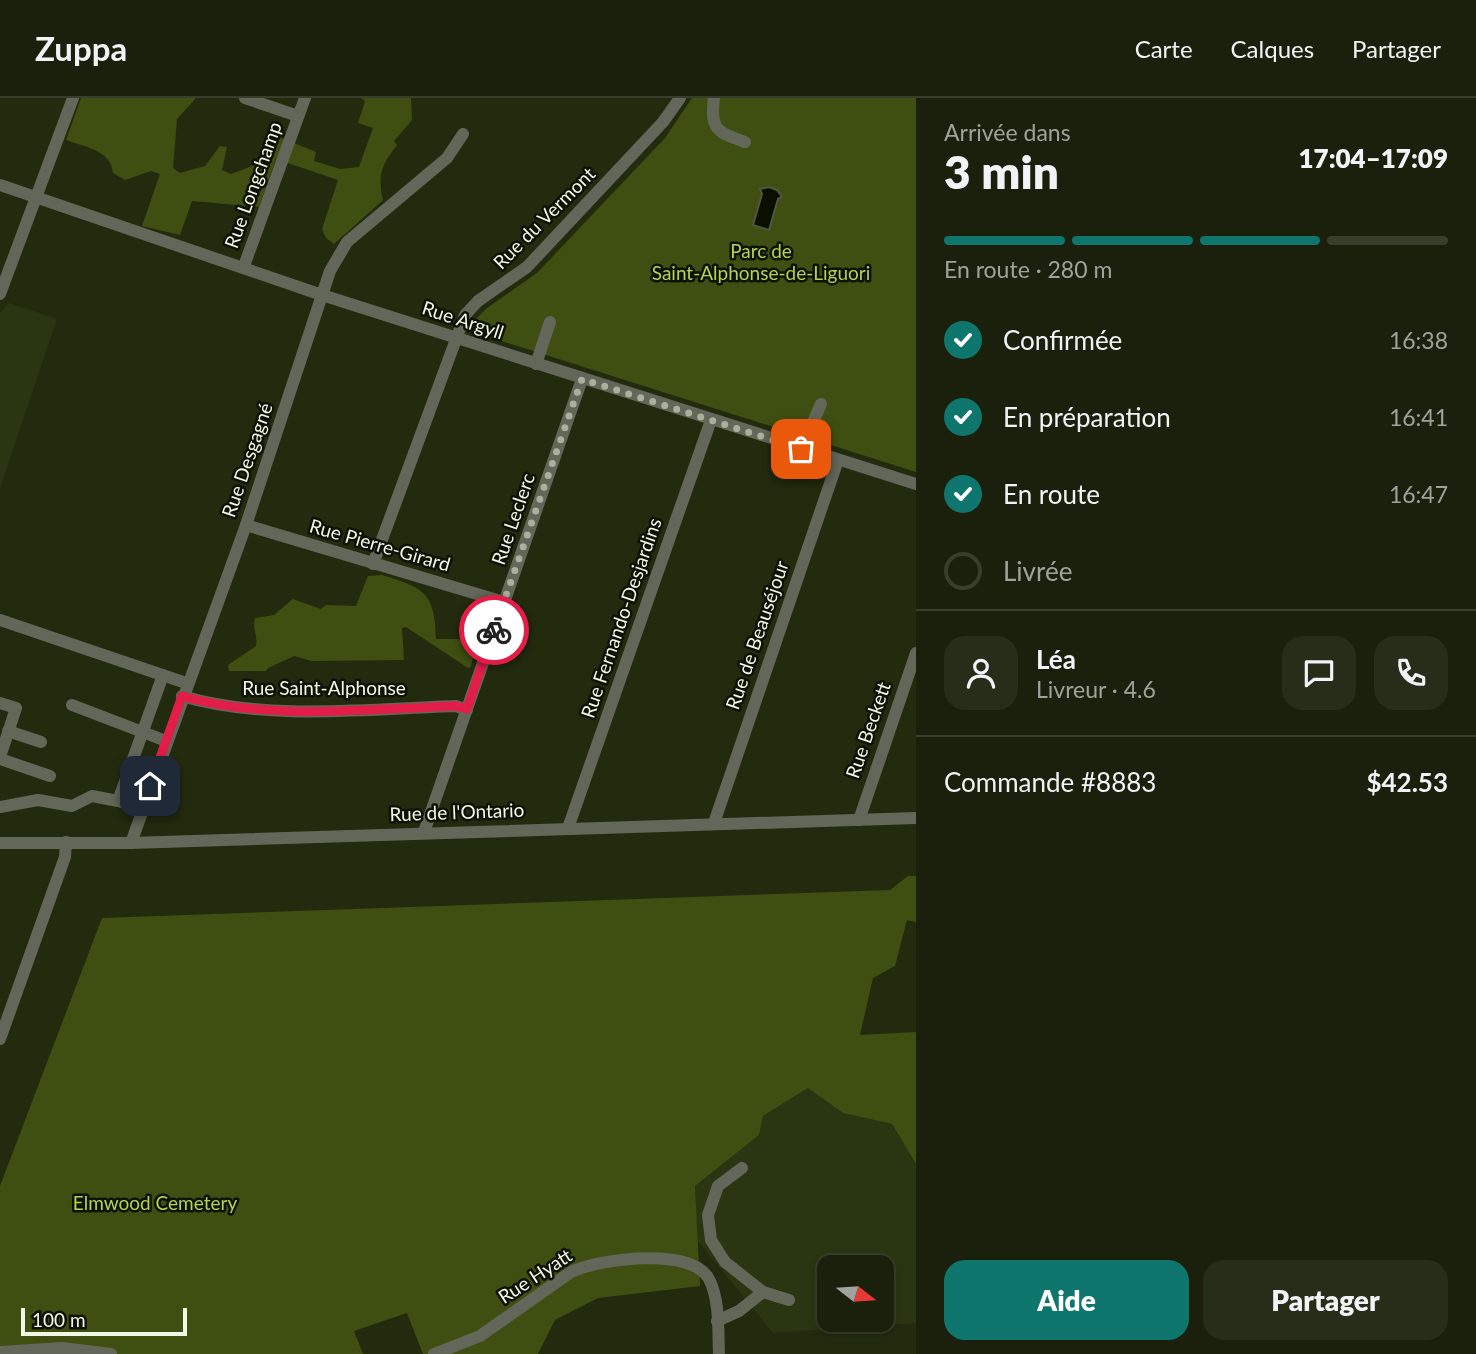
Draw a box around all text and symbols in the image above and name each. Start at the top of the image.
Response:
text: Zuppa [35,28,127,68]
text: Carte [1135,34,1193,63]
text: Calques [1231,34,1314,63]
text: Partager [1352,34,1441,63]
text: Arrivée dans [944,118,1071,146]
street label: Rue Longchamp [219,119,286,251]
text: 17:04–17:09 [1298,142,1448,174]
text: 3 min [944,144,1059,199]
street label: Rue du Vermont [488,162,599,273]
park label: Parc de Saint-Alphonse-de-Liguori [652,239,870,284]
text: En route · 280 m [944,255,1112,283]
street label: Rue Argyll [419,296,507,344]
icon: check [944,321,982,359]
text: Confirmée [1003,324,1122,356]
text: 16:38 [1389,326,1448,354]
icon: check [944,398,982,436]
street label: Rue Desgagné [216,400,277,520]
text: En préparation [1003,401,1171,433]
text: 16:41 [1389,403,1448,431]
pin [771,419,831,479]
icon: bag [782,430,820,468]
street label: Rue Leclerc [486,470,539,568]
icon: check [944,475,982,513]
text: En route [1003,478,1100,510]
text: 16:47 [1389,480,1448,508]
street label: Rue Pierre-Girard [307,513,453,576]
street label: Rue Fernando-Desjardins [575,515,666,721]
text: Livrée [1003,555,1072,587]
street label: Rue de Beauséjour [720,557,793,712]
courier [459,595,529,665]
icon: bike [475,611,513,649]
button: person [944,636,1018,710]
button: chat [1282,636,1356,710]
button: phone [1374,636,1448,710]
text: Léa [1036,643,1076,675]
text: Livreur · 4.6 [1036,675,1156,703]
street label: Rue Saint-Alphonse [242,676,406,699]
street label: Rue Beckett [840,679,895,781]
pin [120,756,180,816]
text: Commande #8883 [944,766,1156,798]
text: $42.53 [1366,766,1448,798]
icon: home [131,767,169,805]
street label: Rue de l'Ontario [389,798,525,825]
park label: Elmwood Cemetery [73,1191,237,1214]
street label: Rue Hyatt [494,1243,576,1308]
north arrow [817,1255,894,1332]
map controls [817,1255,894,1332]
button: Aide [944,1260,1189,1340]
button: Partager [1203,1260,1448,1340]
scale bar [21,1305,187,1337]
text: 100 m [32,1308,86,1331]

